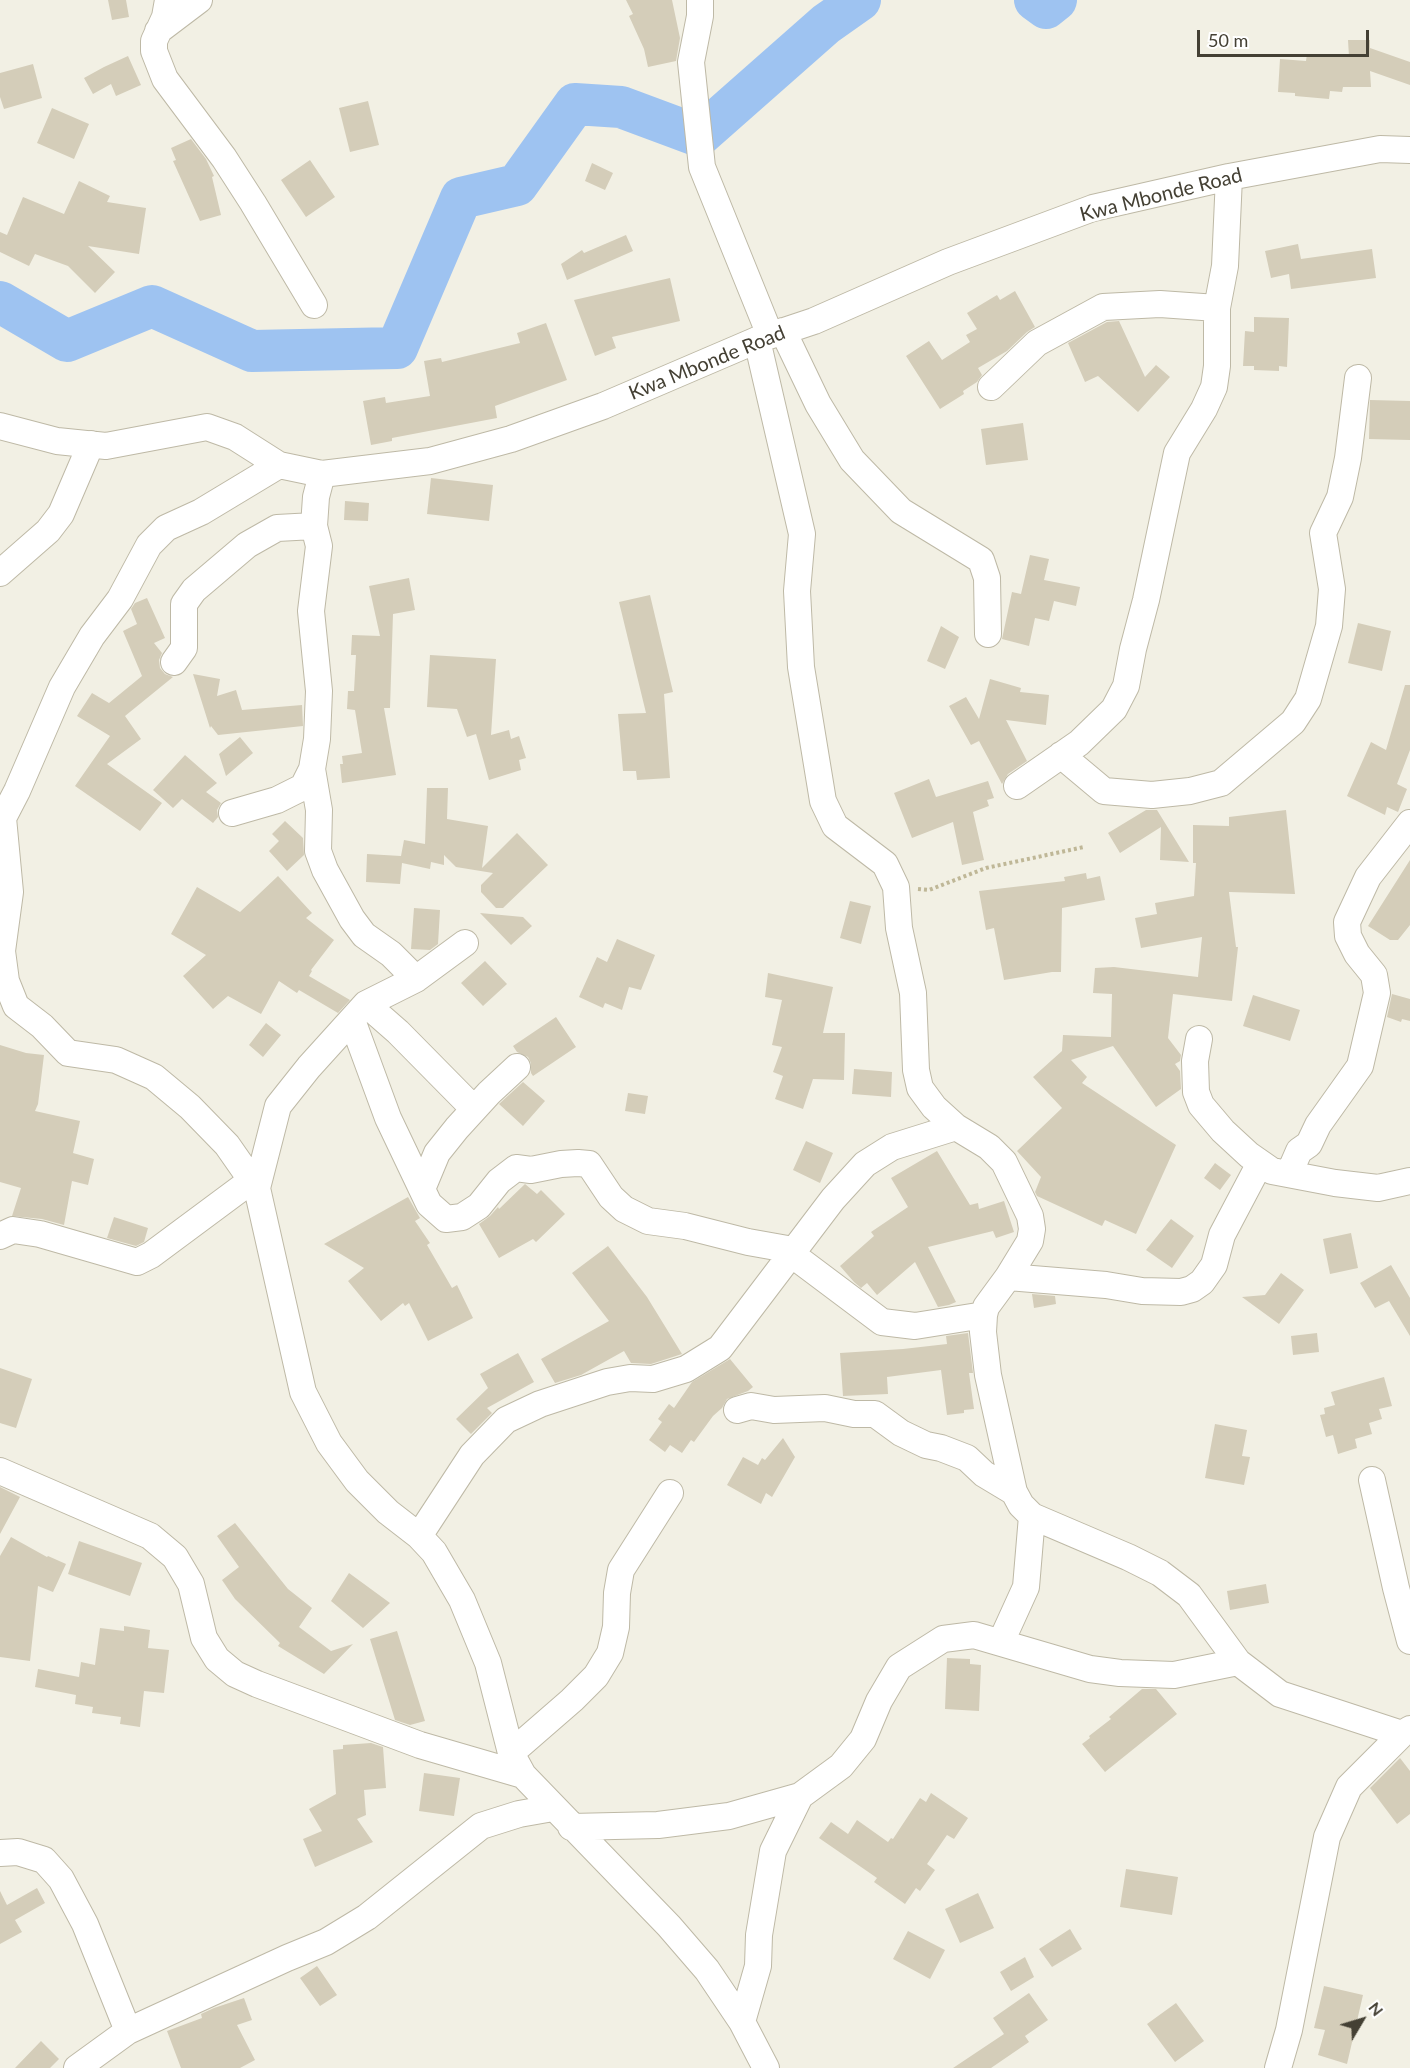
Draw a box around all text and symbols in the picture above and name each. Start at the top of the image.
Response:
scale bar [1200,18,1372,56]
text: 50 m [1208,29,1248,51]
street label: Kwa Mbonde Road [1077,163,1245,227]
street label: Kwa Mbonde Road [625,321,789,405]
north arrow [1332,1990,1392,2050]
text: N [1365,1998,1388,2019]

